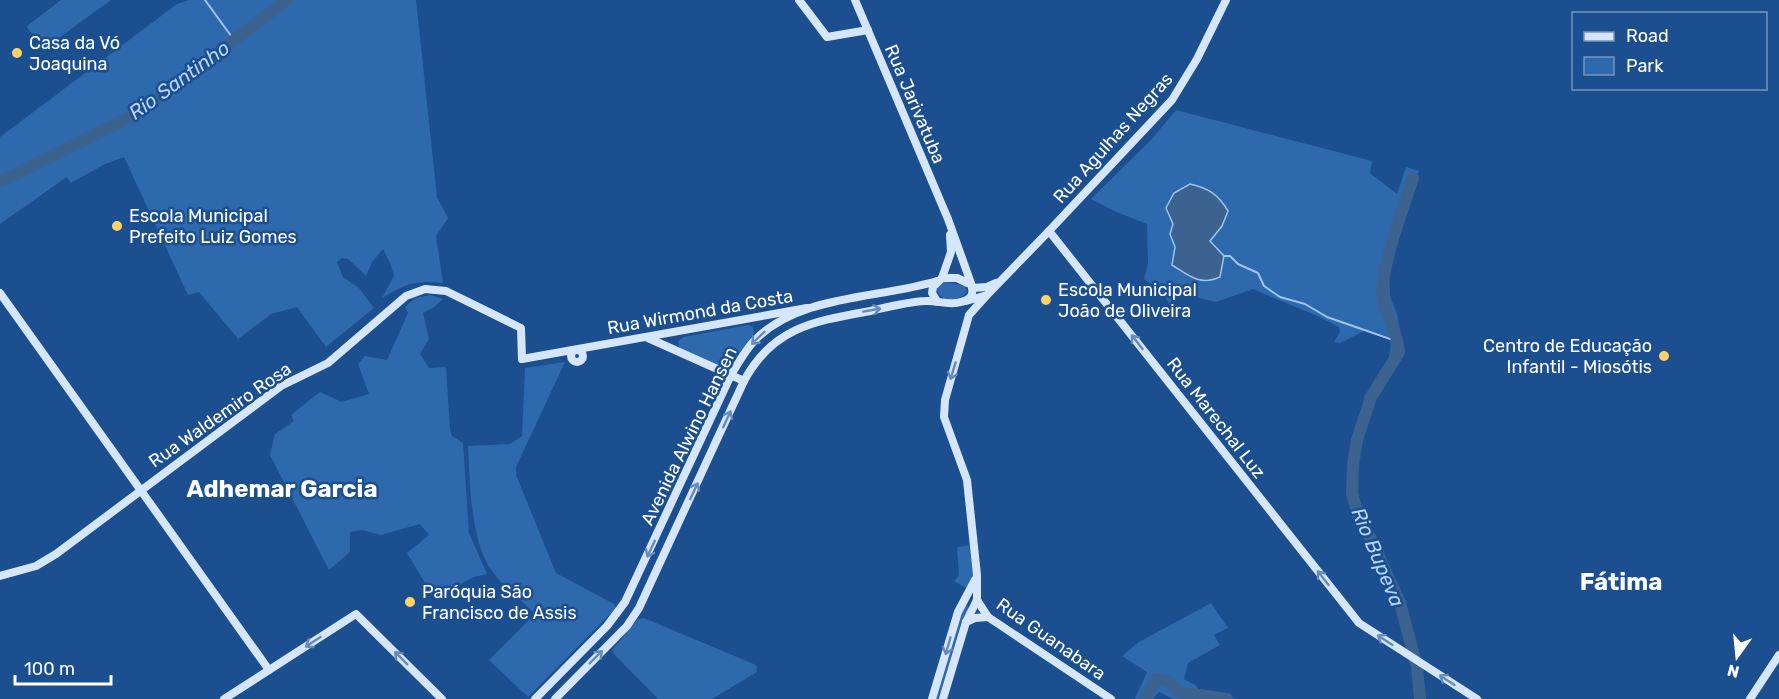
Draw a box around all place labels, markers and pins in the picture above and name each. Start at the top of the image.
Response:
place label: Casa da Vó Joaquina [29,32,120,75]
marker: Casa da Vó Joaquina [10,46,24,60]
place label: Escola Municipal Prefeito Luiz Gomes [129,205,297,248]
marker: Escola Municipal Prefeito Luiz Gomes [110,219,124,233]
place label: Escola Municipal João de Oliveira [1058,279,1197,322]
marker: Escola Municipal João de Oliveira [1039,293,1053,307]
place label: Centro de Educação Infantil - Miosótis [1483,335,1652,378]
marker: Centro de Educação Infantil - Miosótis [1657,349,1671,363]
place label: Paróquia São Francisco de Assis [422,581,577,624]
marker: Paróquia São Francisco de Assis [403,595,417,609]

